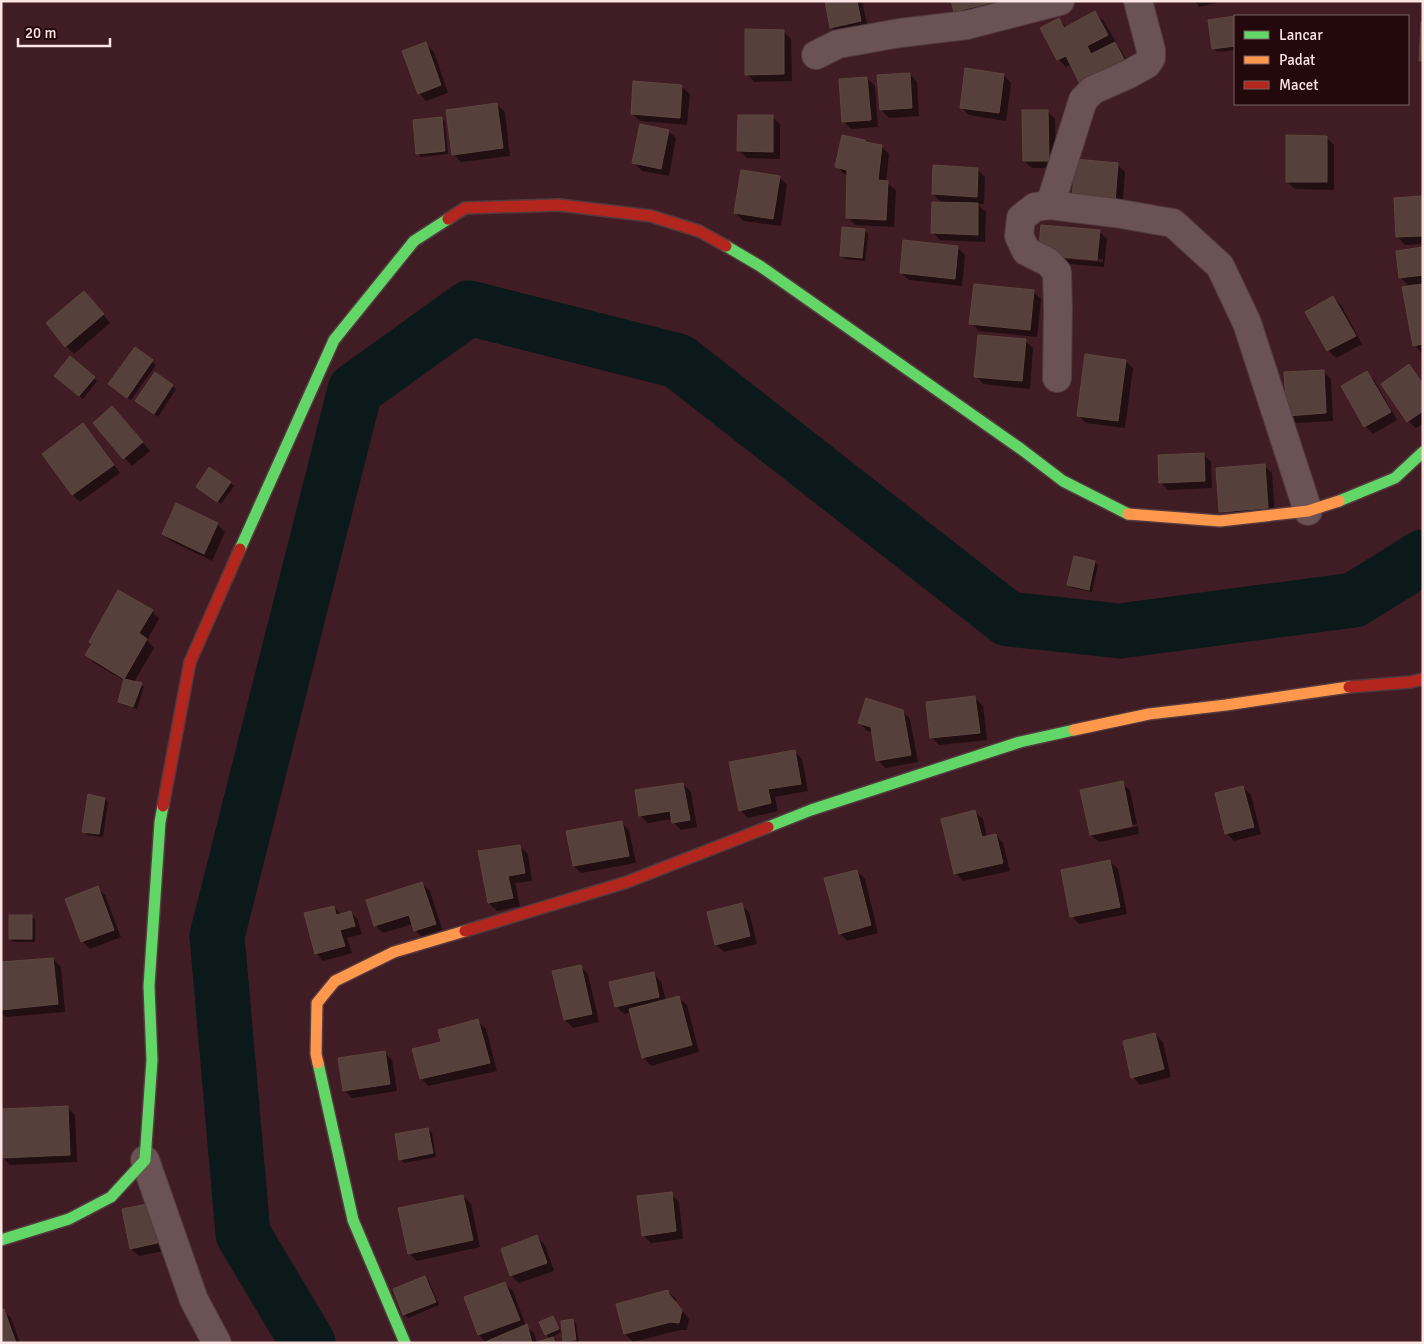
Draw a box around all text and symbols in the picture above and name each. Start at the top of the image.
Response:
scale bar [18,15,110,47]
legend [1234,15,1409,105]
text: 20 m [25,24,56,42]
text: Lancar [1279,26,1323,44]
text: Padat [1279,51,1315,69]
text: Macet [1279,76,1318,94]

